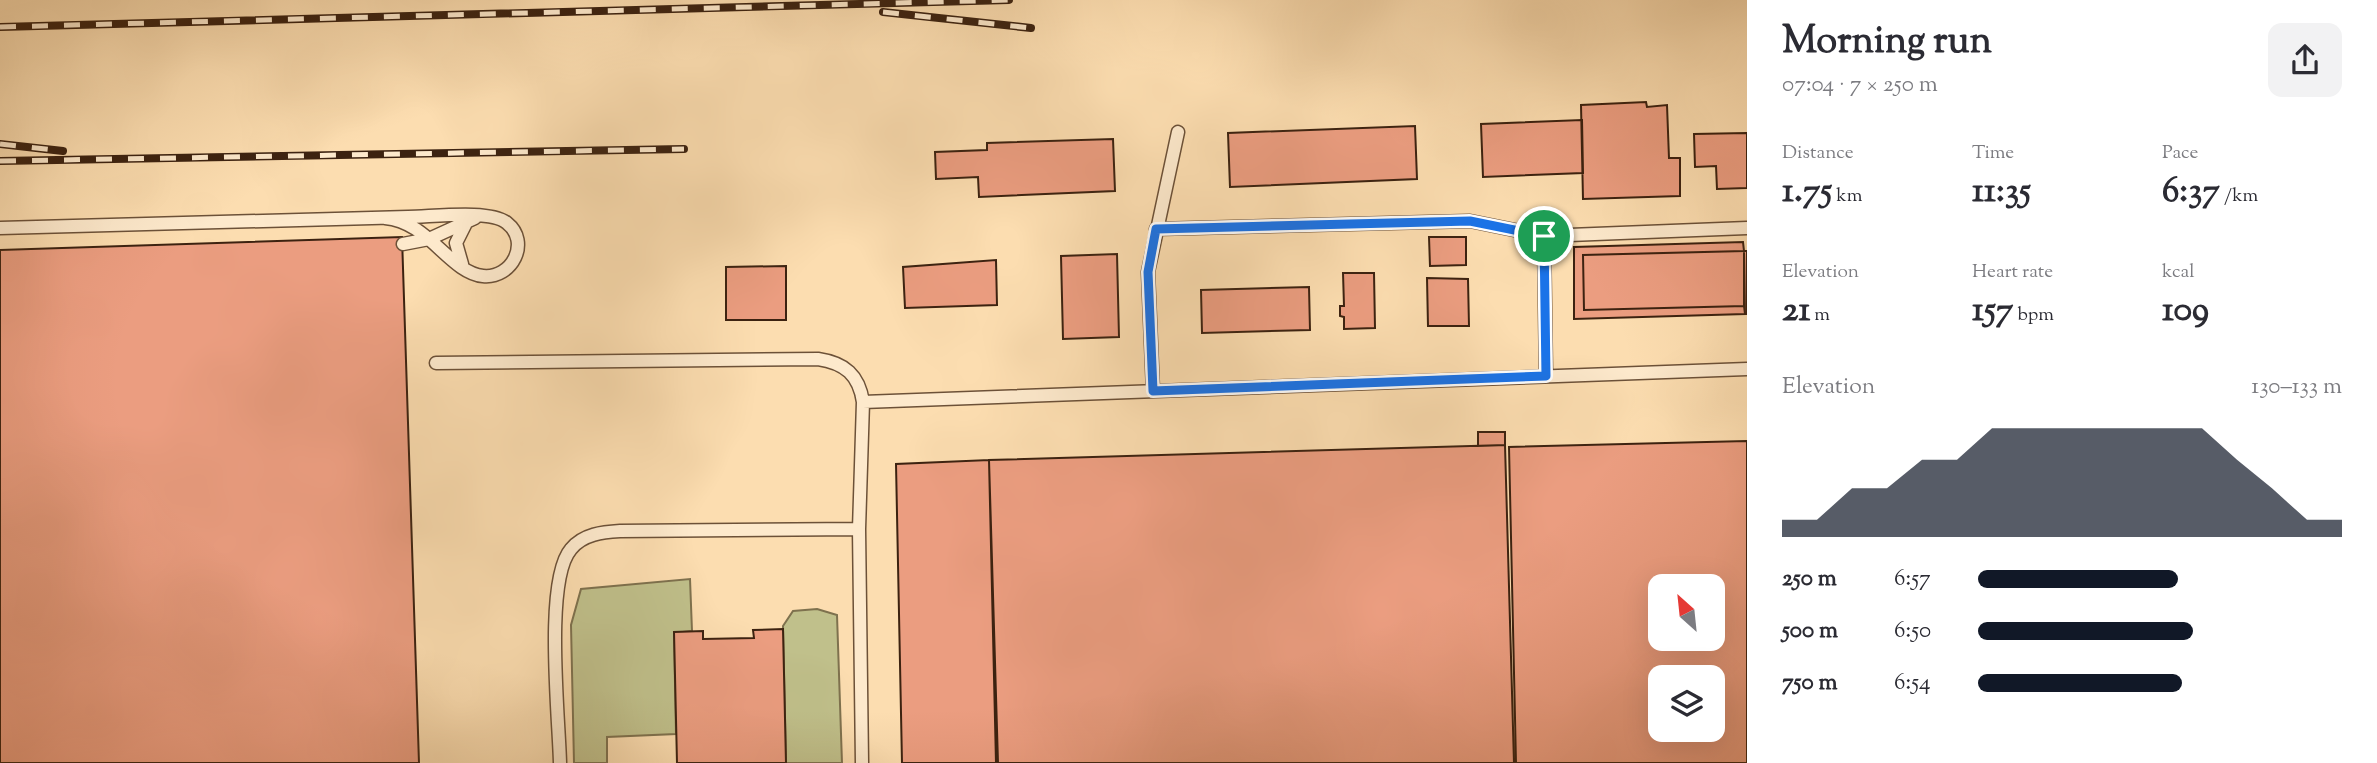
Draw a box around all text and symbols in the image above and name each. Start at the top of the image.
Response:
text: Morning run [1782,16,1992,70]
button: share [2268,23,2342,97]
text: 07:04 · 7 × 250 m [1782,69,1938,102]
text: Distance [1782,140,1854,167]
text: Time [1972,140,2014,167]
text: Pace [2162,140,2198,167]
text: 1.75 [1782,167,1832,218]
text: 11:35 [1972,167,2031,218]
text: 6:37 [2162,167,2220,218]
text: km [1832,183,1862,210]
text: /km [2220,183,2258,210]
pin [1514,206,1574,266]
icon: arrive [1525,217,1563,255]
text: Elevation [1782,259,1859,286]
text: Heart rate [1972,259,2053,286]
text: kcal [2162,259,2195,286]
text: 21 [1782,286,1810,337]
text: 157 [1972,286,2013,337]
text: 109 [2162,286,2209,337]
text: m [1810,302,1830,329]
text: bpm [2013,302,2054,329]
text: Elevation [1782,371,1875,404]
text: 130–133 m [2251,371,2342,404]
text: 250 m [1782,563,1837,596]
text: 6:57 [1894,563,1931,596]
north arrow [1648,574,1726,651]
map controls [1648,574,1725,742]
text: 500 m [1782,615,1838,648]
text: 6:50 [1894,615,1931,648]
button: layers [1648,665,1725,742]
text: 750 m [1782,667,1837,700]
text: 6:54 [1894,667,1931,700]

